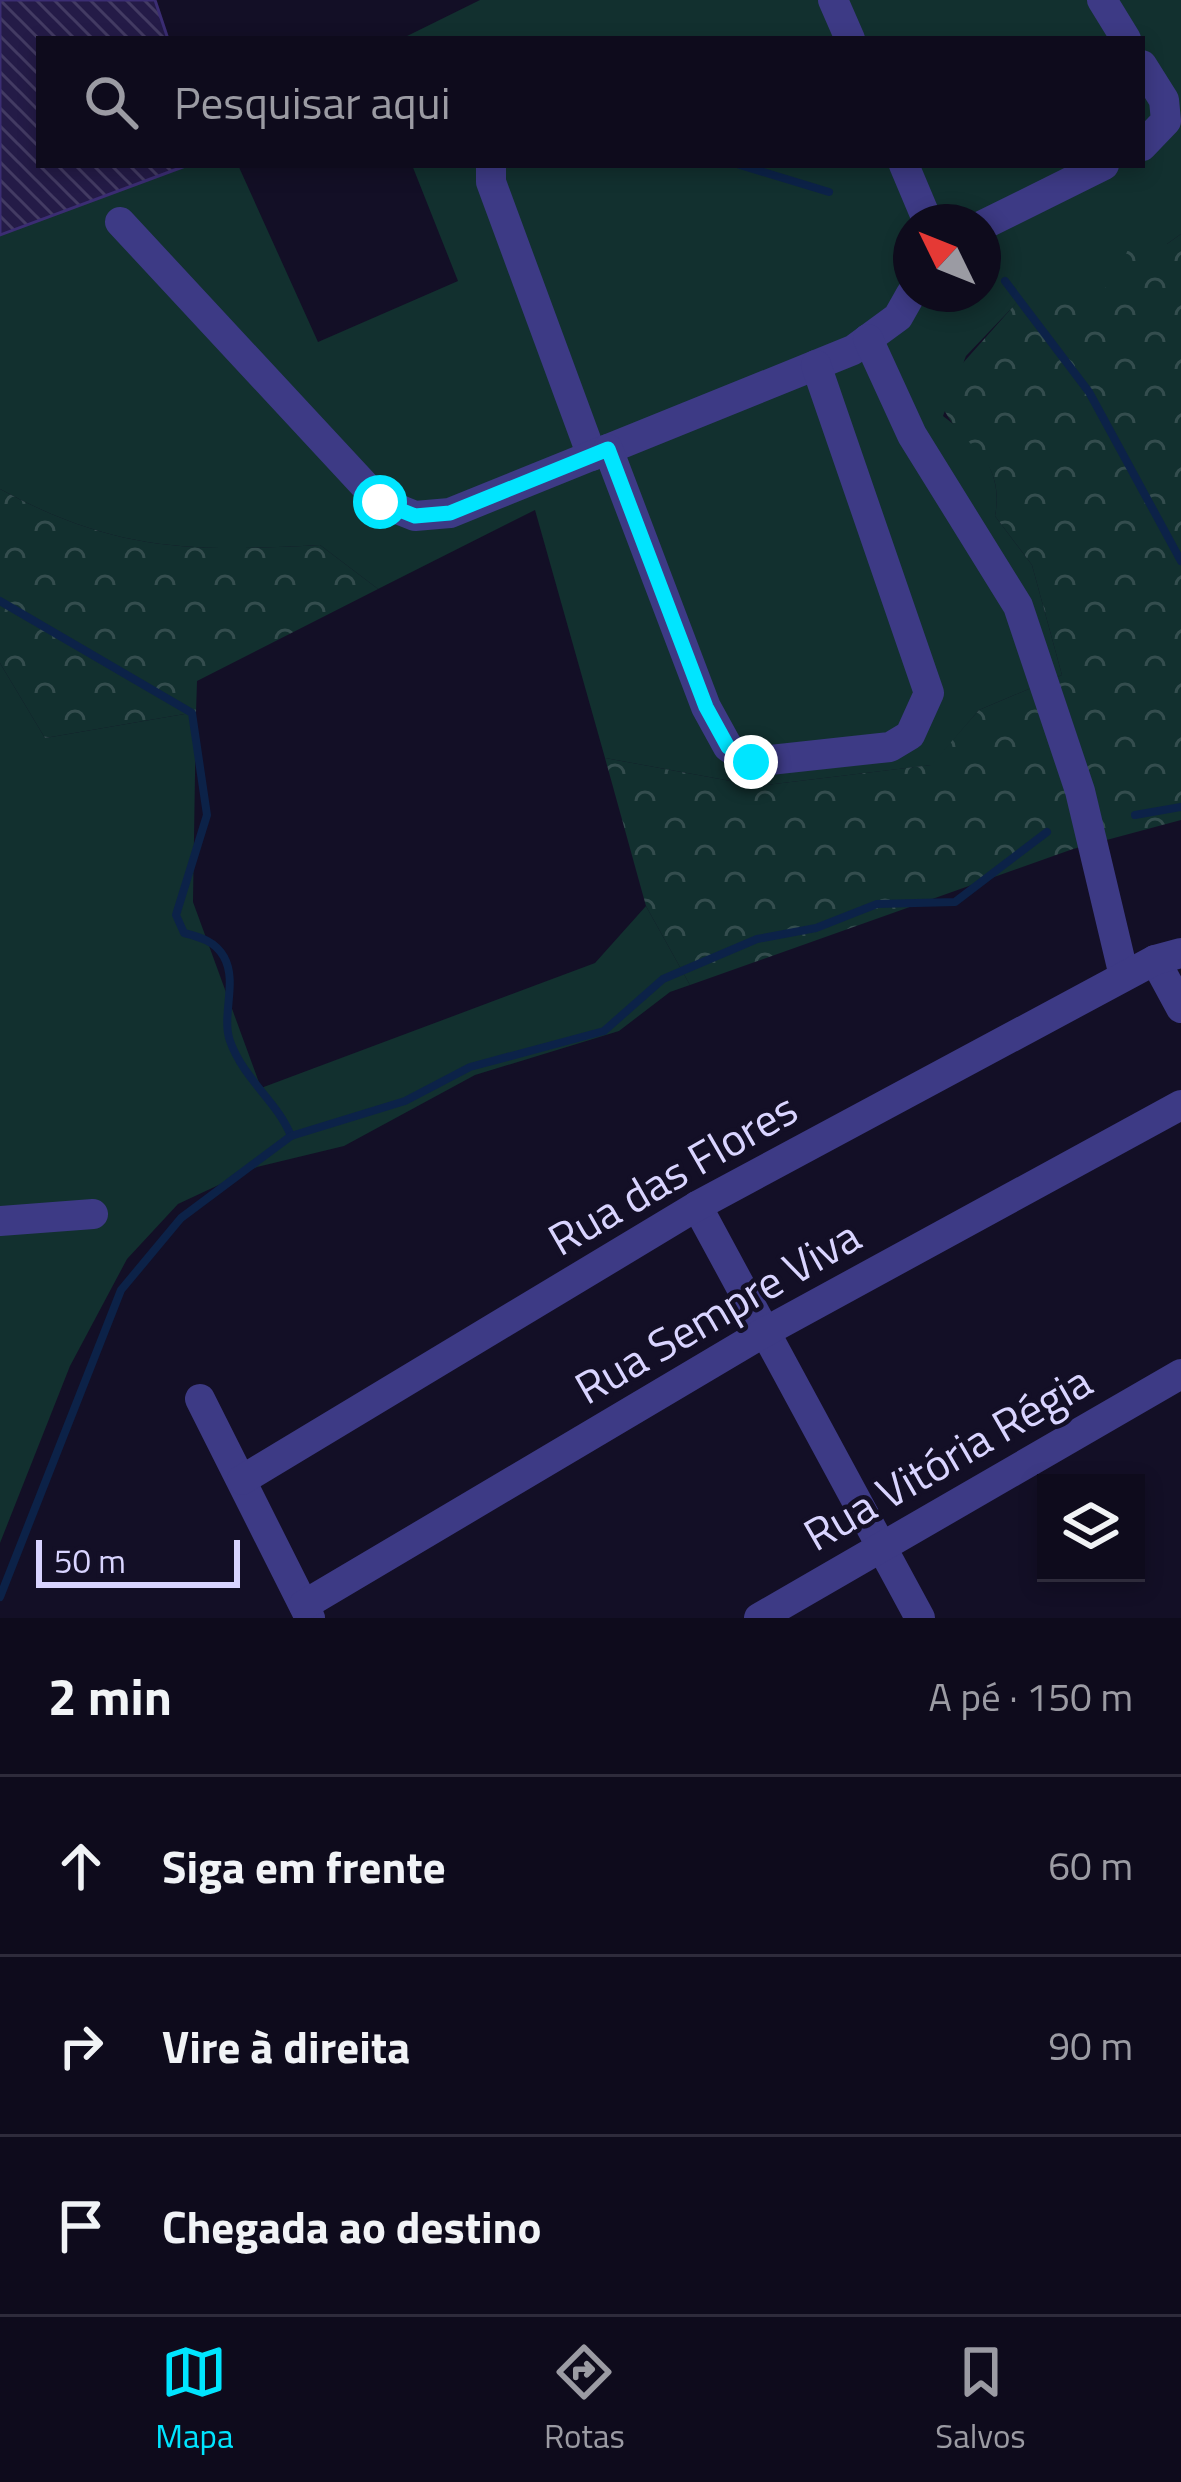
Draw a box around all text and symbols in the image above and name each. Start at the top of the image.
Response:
search box [36,36,1145,168]
text: Pesquisar aqui [174,68,450,136]
icon: search [78,69,144,135]
north arrow [893,204,1001,312]
route start [353,475,407,529]
route end [724,735,778,789]
street label: Rua das Flores [535,1074,809,1272]
street label: Rua Sempre Viva [561,1202,873,1420]
street label: Rua Vitória Régia [790,1347,1104,1567]
map controls [1037,1474,1145,1582]
button: layers [1037,1474,1145,1582]
scale bar [36,1534,240,1587]
text: 50 m [54,1536,126,1586]
text: 2 min [48,1657,172,1735]
text: A pé · 150 m [929,1667,1133,1726]
text: Siga em frente [162,1832,446,1900]
icon: ahead [48,1833,114,1899]
text: 60 m [1048,1836,1133,1895]
text: Vire à direita [162,2012,410,2080]
icon: right [48,2013,114,2079]
text: 90 m [1048,2016,1133,2075]
text: Chegada ao destino [162,2192,541,2260]
icon: arrive [48,2193,114,2259]
tab: Mapa [155,2339,233,2461]
tab: Rotas [544,2339,625,2461]
tab: Salvos [935,2339,1026,2461]

